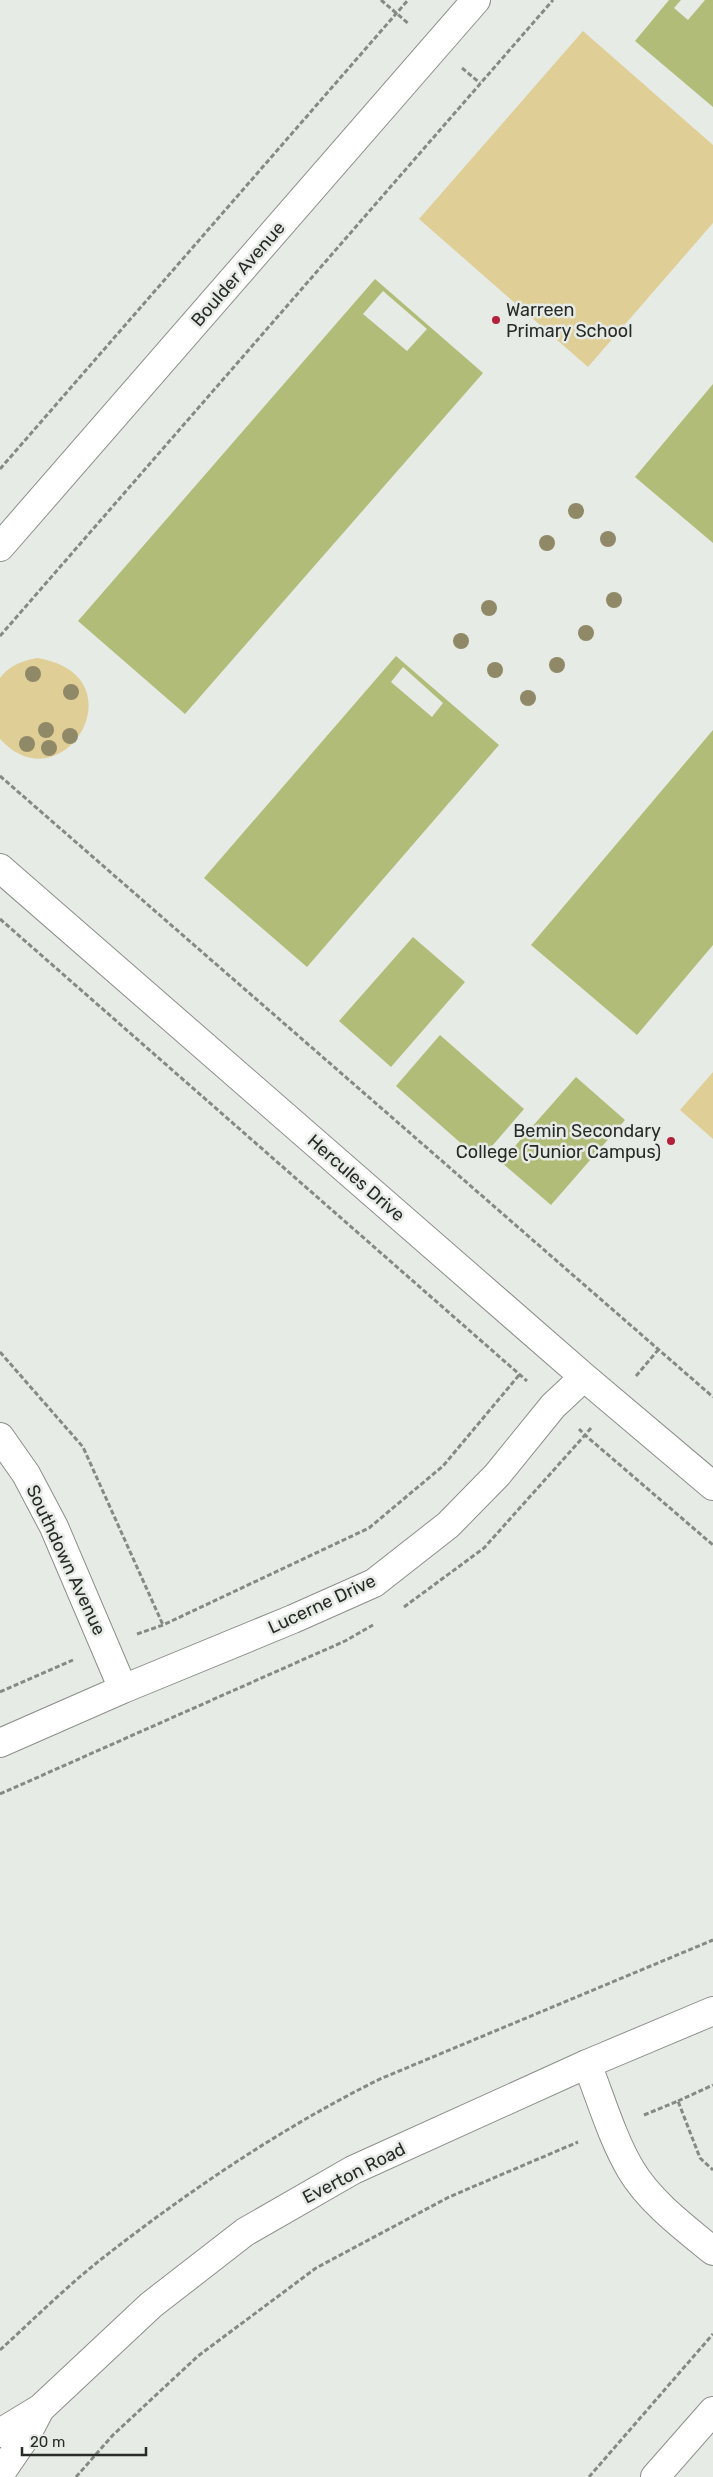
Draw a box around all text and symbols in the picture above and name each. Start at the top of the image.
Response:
street label: Boulder Avenue [186,217,290,331]
place label: Warreen Primary School [506,299,633,342]
marker: Warreen Primary School [490,314,502,326]
place label: Bemin Secondary College (Junior Campus) [456,1120,661,1163]
street label: Hercules Drive [303,1130,409,1226]
marker: Bemin Secondary College (Junior Campus) [665,1135,677,1147]
street label: Southdown Avenue [21,1481,111,1639]
street label: Lucerne Drive [265,1569,379,1639]
street label: Everton Road [299,2138,409,2208]
scale bar [22,2424,146,2456]
text: 20 m [30,2433,65,2451]

